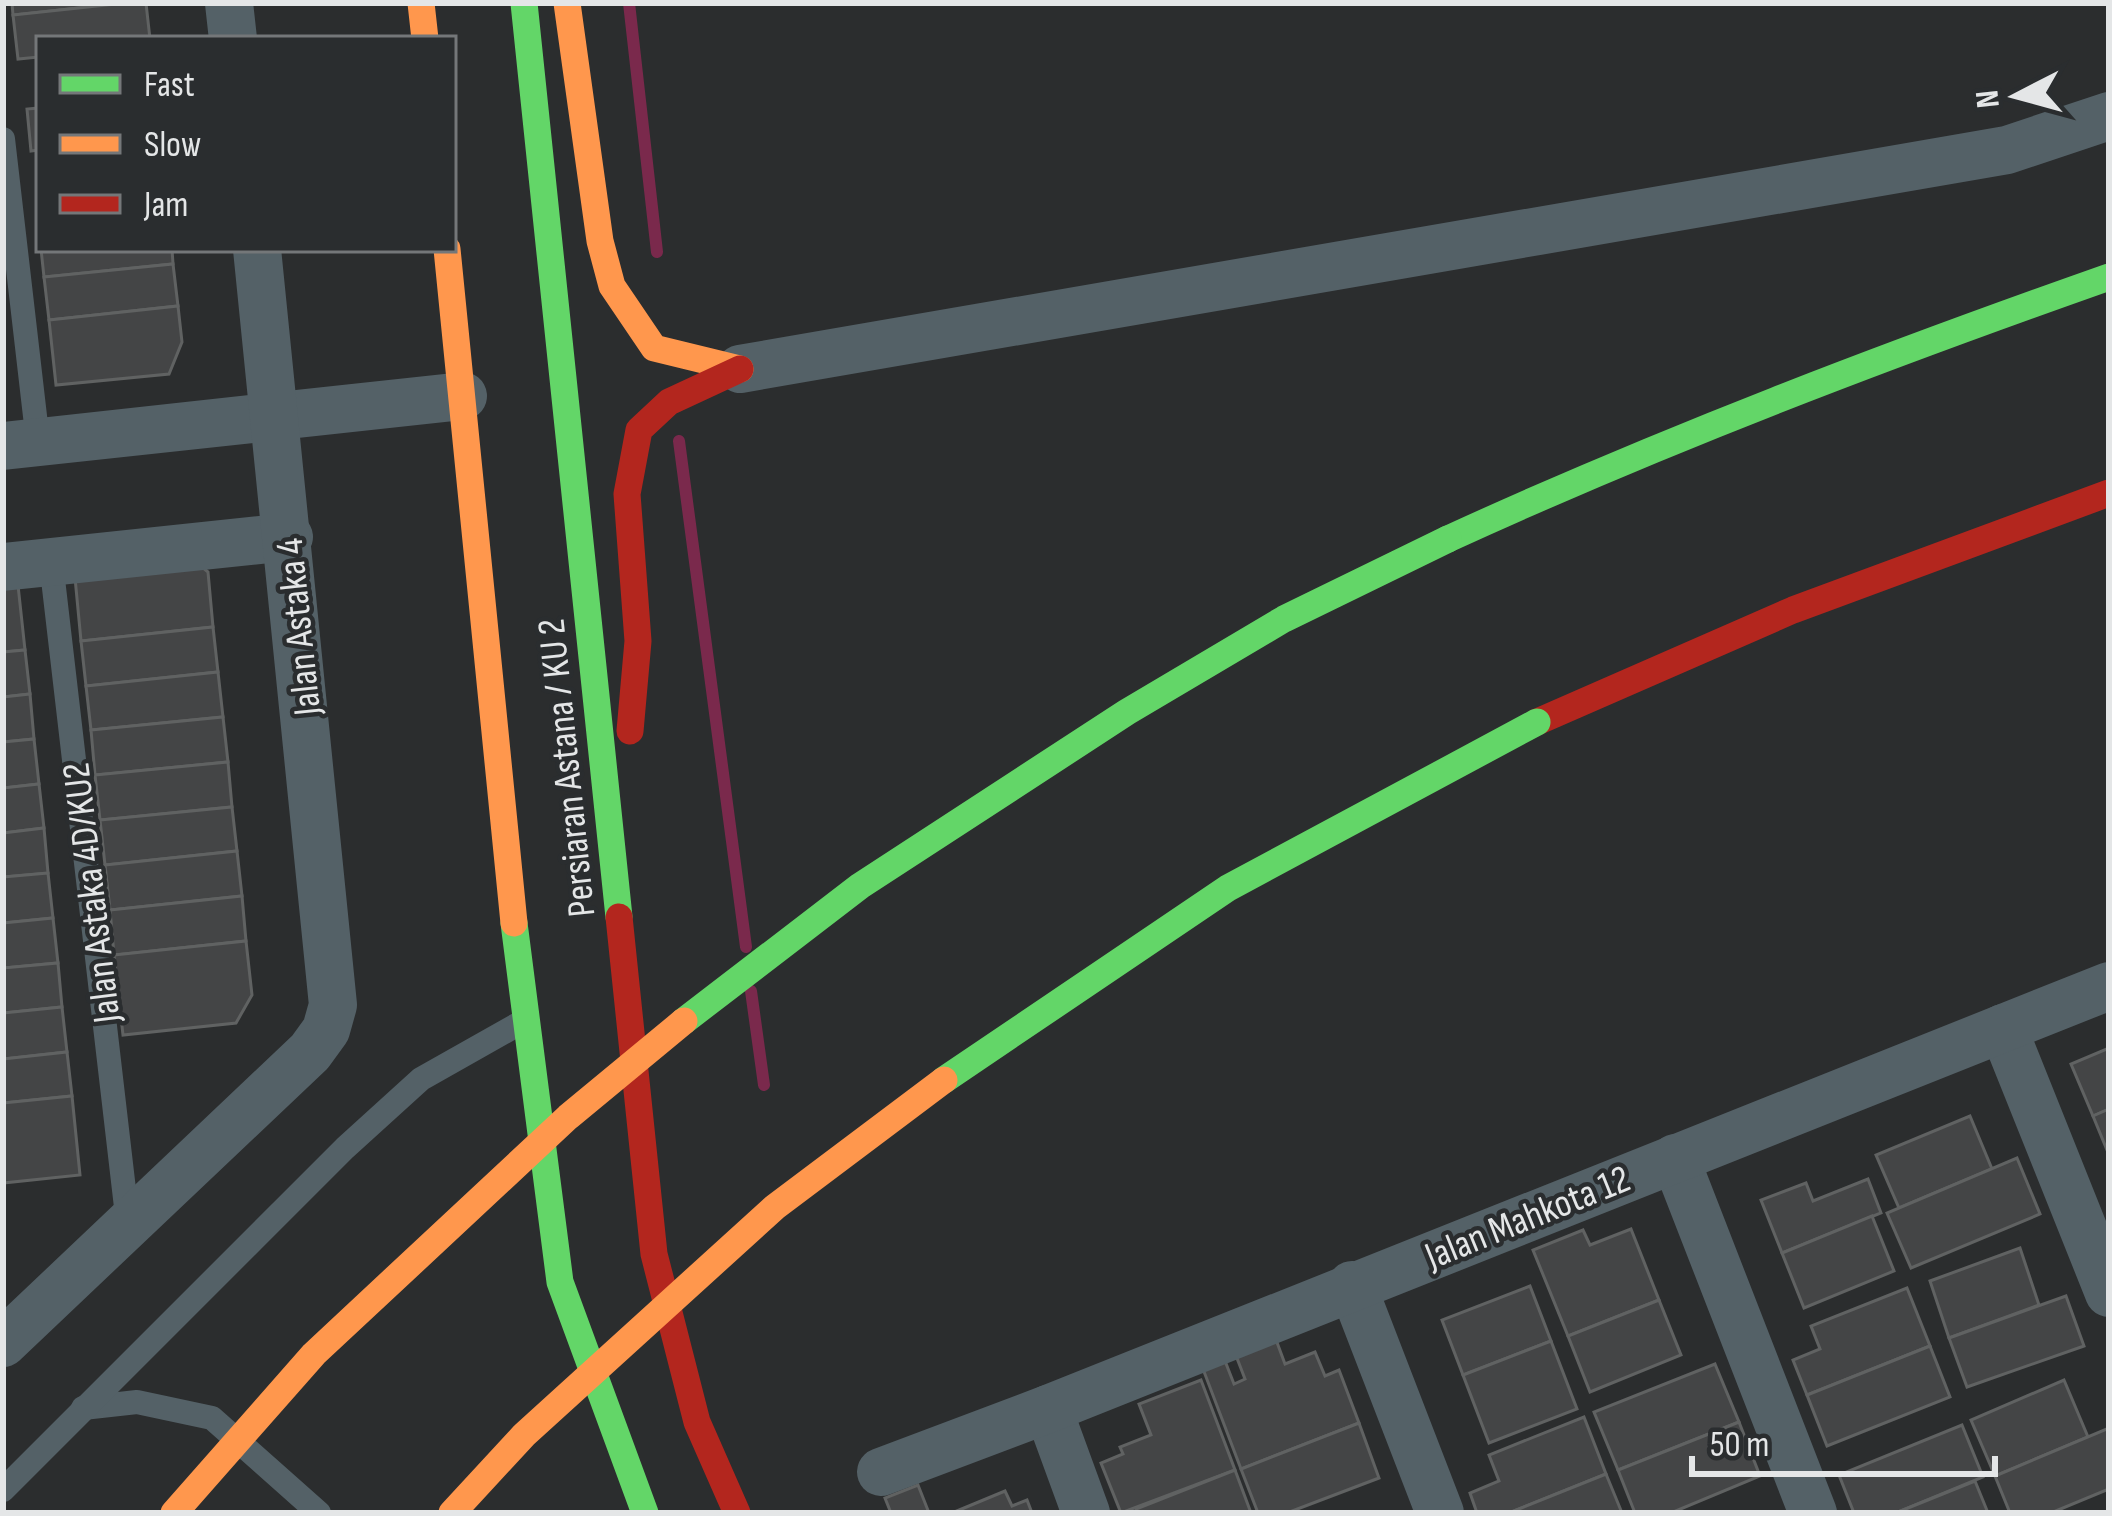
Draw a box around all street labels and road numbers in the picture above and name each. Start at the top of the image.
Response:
street label: Jalan Astaka 4 [267,536,332,719]
street label: Persiaran Astana / KU 2 [528,616,607,919]
street label: Jalan Astaka 4D/KU2 [53,760,132,1026]
street label: Jalan Mahkota 12 [1418,1156,1637,1281]

